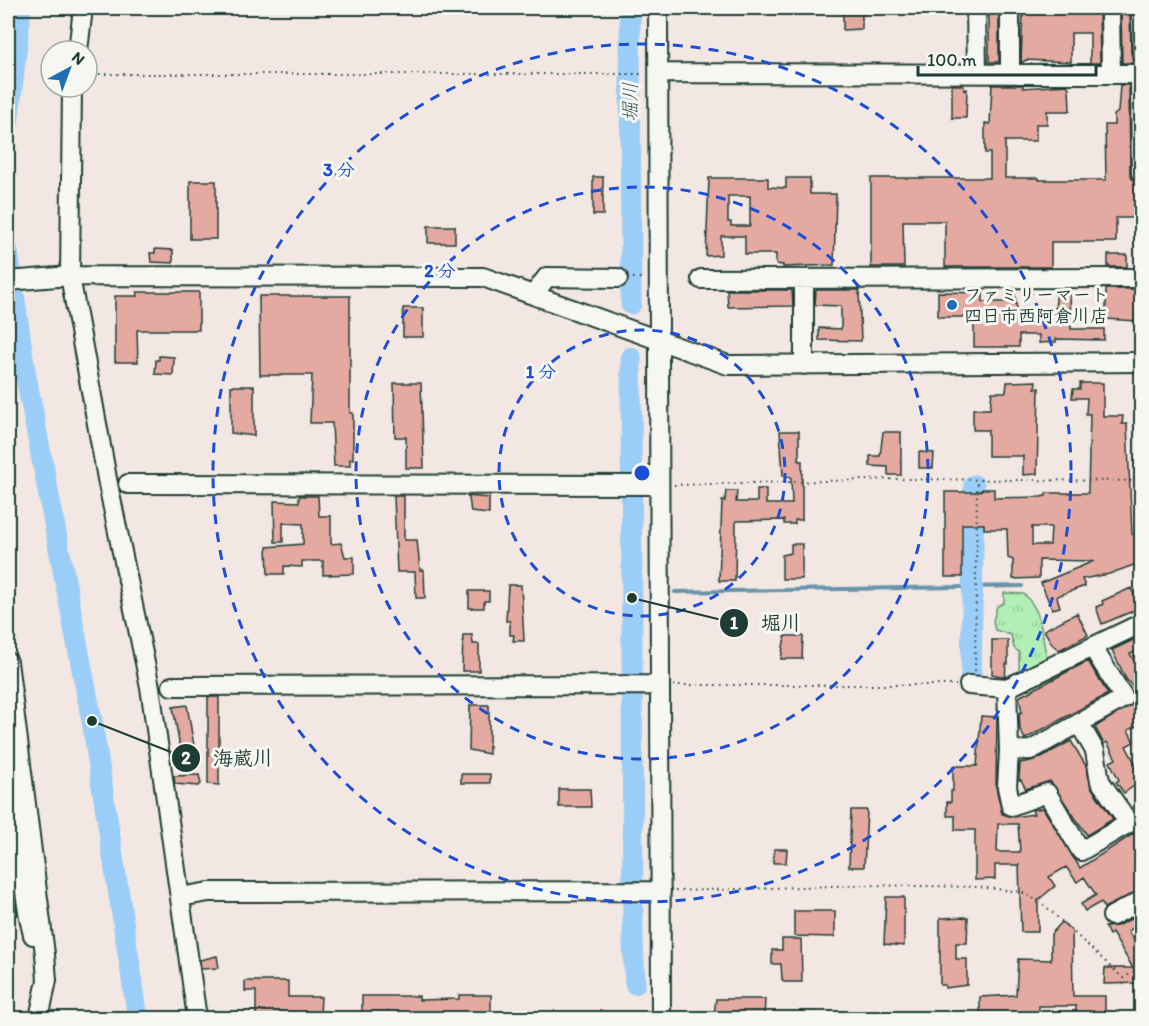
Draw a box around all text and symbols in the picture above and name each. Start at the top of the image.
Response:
north arrow [39,39,99,99]
scale bar [918,39,1096,77]
text: N [68,47,89,69]
text: 100 m [927,49,977,71]
water label: 堀川 [618,82,642,122]
text: 3 分 [323,159,355,181]
text: 2 分 [424,260,456,282]
place label: ファミリーマート 四日市西阿倉川店 [964,284,1109,327]
marker: ファミリーマート 四日市西阿倉川店 [945,298,959,312]
text: 1 分 [526,361,556,383]
centre of rings [632,463,652,483]
callout: 堀川 [719,604,813,642]
text: 堀川 [761,611,801,635]
text: 1 [730,612,739,634]
callout: 海蔵川 [171,739,285,777]
text: 海蔵川 [213,746,273,770]
text: 2 [181,747,191,769]

